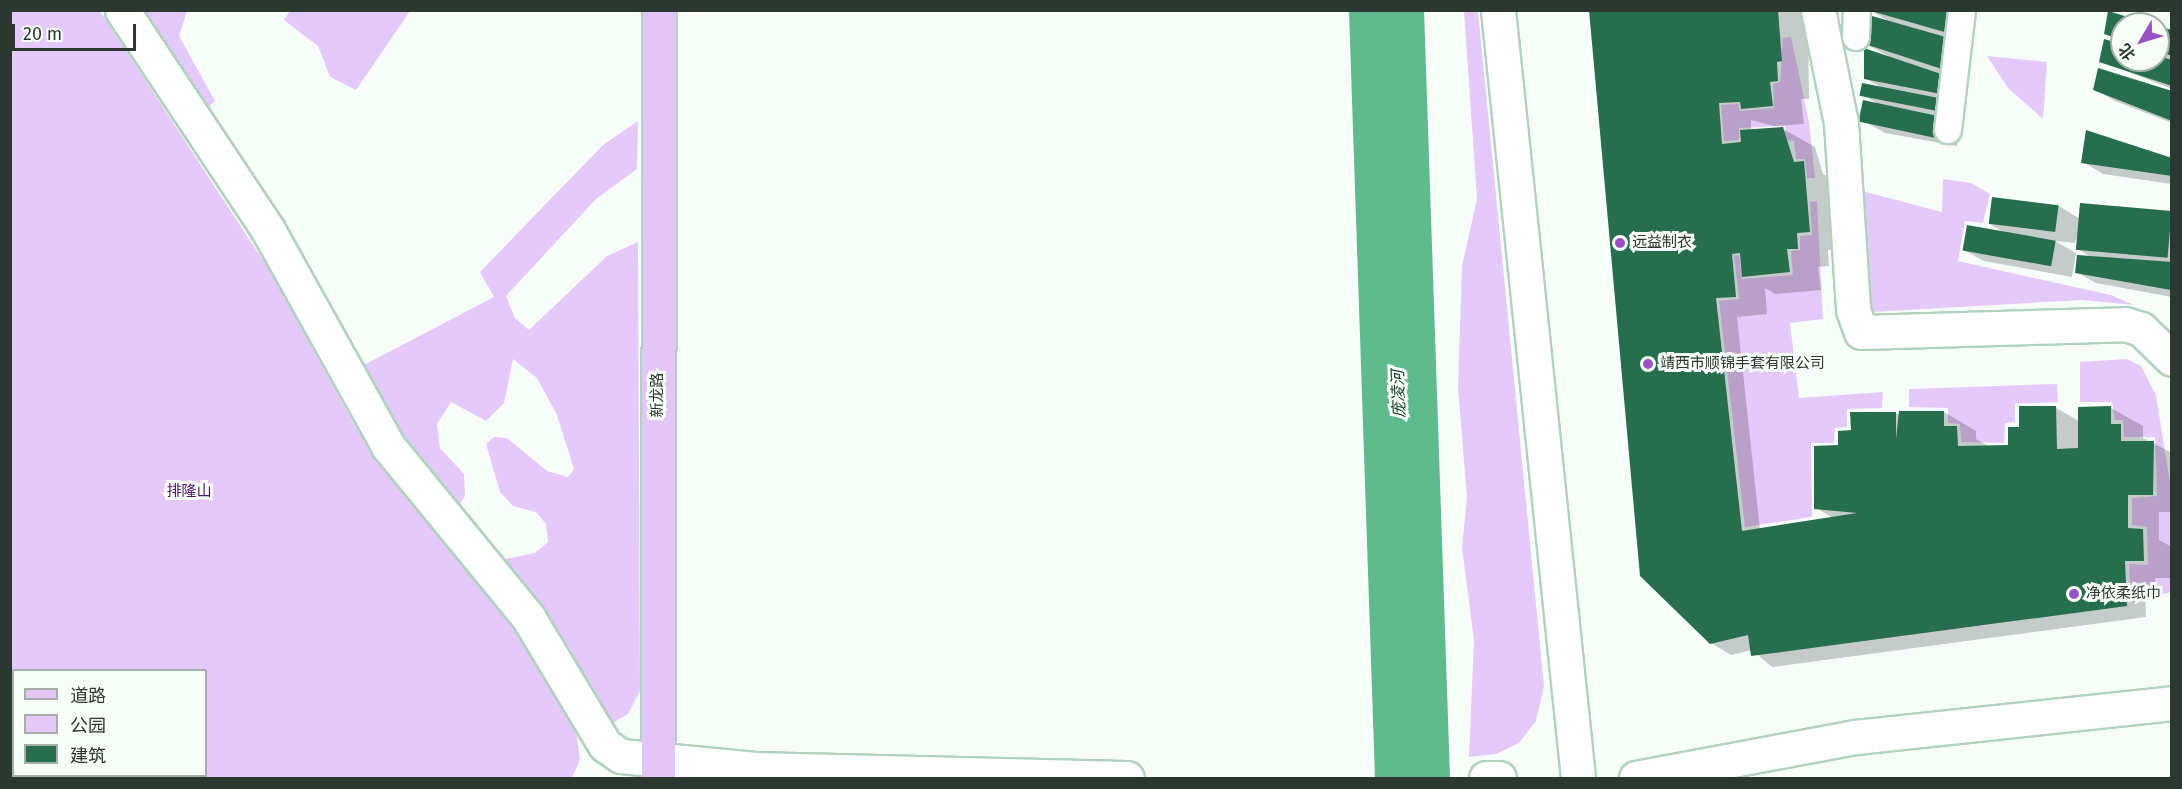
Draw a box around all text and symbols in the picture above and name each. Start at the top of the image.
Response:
scale bar [15,12,140,50]
north arrow [2110,12,2170,72]
text: 20 m [23,23,62,45]
text: 北 [2115,40,2139,64]
place label: 远益制衣 [1632,234,1692,252]
marker: 远益制衣 [1613,236,1627,250]
place label: 靖西市顺锦手套有限公司 [1660,355,1825,373]
marker: 靖西市顺锦手套有限公司 [1641,357,1655,371]
water label: 庞凌河 [1389,370,1409,418]
street label: 新龙路 [649,373,667,417]
park label: 排隆山 [167,483,211,501]
place label: 净依柔纸巾 [2086,585,2161,603]
marker: 净依柔纸巾 [2067,587,2081,601]
legend [12,669,207,777]
text: 道路 [70,685,106,707]
text: 公园 [70,715,106,737]
text: 建筑 [70,745,106,767]

